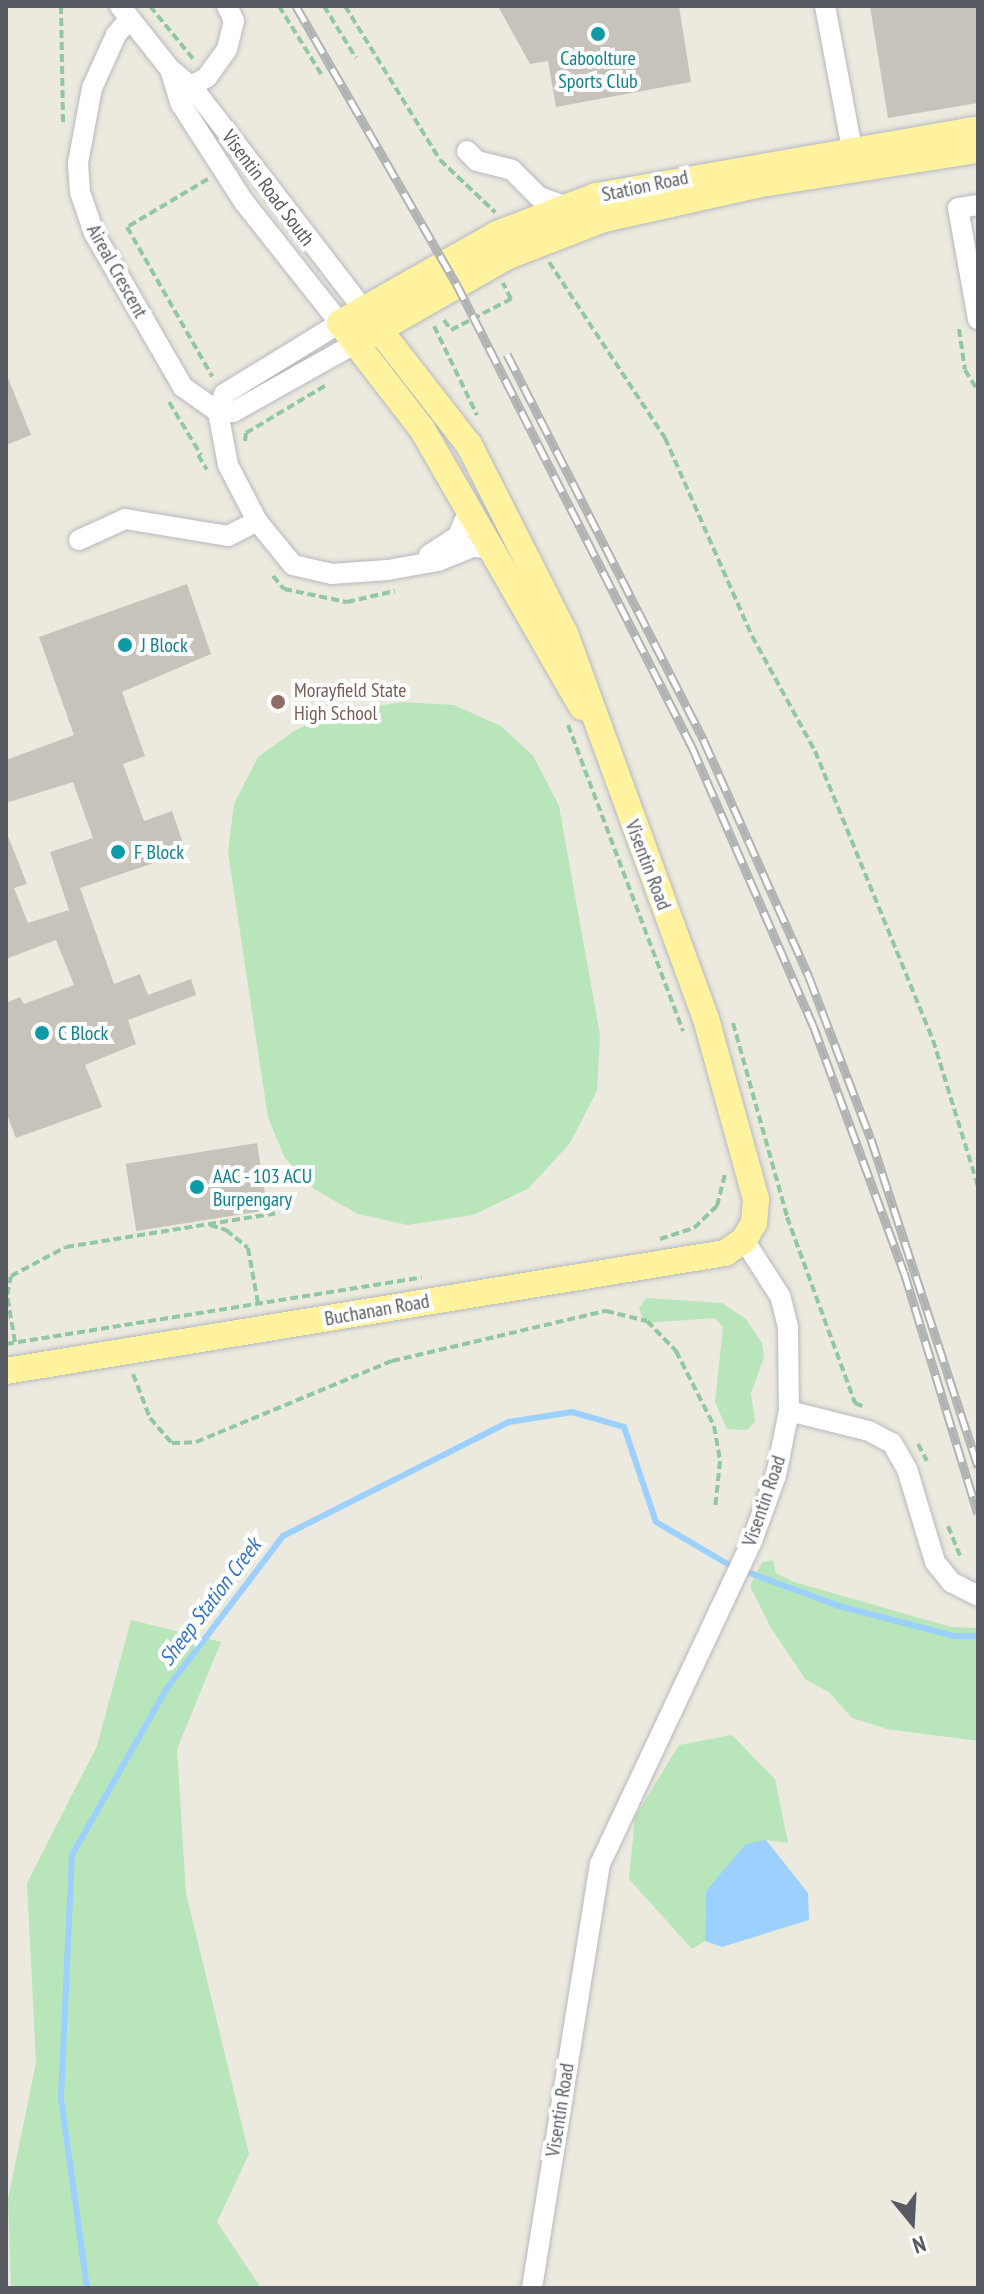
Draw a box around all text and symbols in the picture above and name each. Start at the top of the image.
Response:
marker: Caboolture Sports Club [589,25,607,43]
place label: Caboolture Sports Club [558,46,638,93]
street label: Visentin Road South [217,125,319,251]
street label: Station Road [600,165,690,207]
street label: Aireal Crescent [81,220,153,322]
place label: J Block [141,633,188,657]
marker: J Block [116,636,134,654]
place label: Morayfield State High School [294,678,407,725]
marker: Morayfield State High School [269,693,287,711]
street label: Visentin Road [620,817,676,913]
place label: F Block [134,840,184,864]
marker: F Block [109,843,127,861]
place label: C Block [58,1021,109,1045]
marker: C Block [33,1024,51,1042]
place label: AAC - 103 ACU Burpengary [213,1164,315,1211]
marker: AAC - 103 ACU Burpengary [188,1178,206,1196]
street label: Buchanan Road [323,1289,431,1331]
street label: Visentin Road [737,1452,791,1550]
water label: Sheep Station Creek [154,1533,266,1671]
street label: Visentin Road [541,2062,579,2158]
north arrow [872,2182,952,2262]
text: N [909,2230,929,2260]

